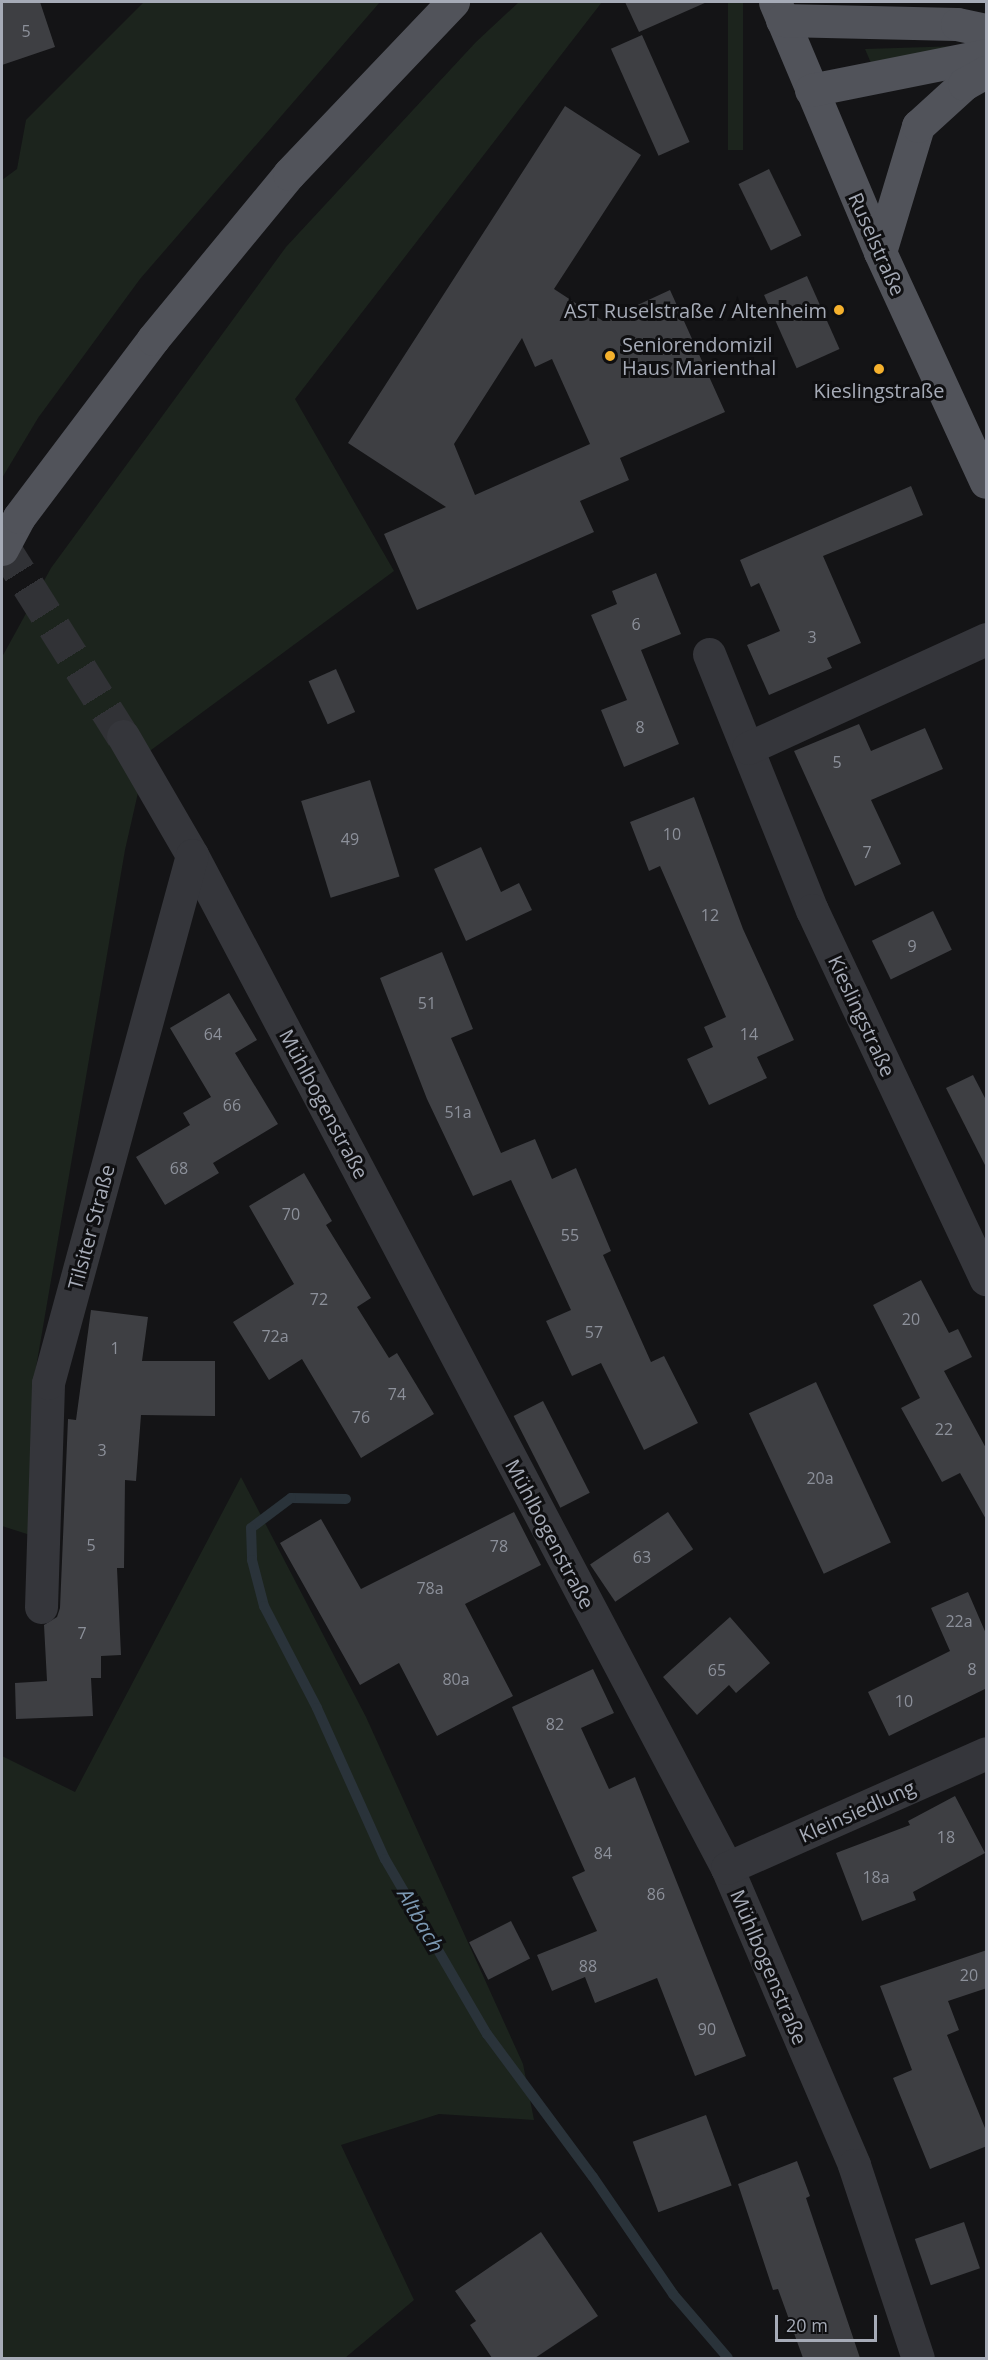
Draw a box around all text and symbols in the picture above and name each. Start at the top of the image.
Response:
house number: 5 [21,21,31,41]
street label: Ruselstraße [844,189,910,299]
place label: AST Ruselstraße / Altenheim [564,298,827,322]
marker: AST Ruselstraße / Altenheim [832,303,846,317]
place label: Seniorendomizil Haus Marienthal [622,332,776,379]
marker: Seniorendomizil Haus Marienthal [603,349,617,363]
marker: Kieslingstraße [872,362,886,376]
place label: Kieslingstraße [814,378,944,402]
house number: 6 [631,614,641,634]
house number: 3 [807,627,817,647]
house number: 8 [635,717,645,737]
house number: 5 [832,752,842,772]
house number: 10 [663,824,681,844]
house number: 49 [341,829,359,849]
house number: 7 [862,842,872,862]
house number: 12 [701,905,719,925]
house number: 9 [907,936,917,956]
street label: Kieslingstraße [823,952,901,1080]
house number: 51 [418,993,436,1013]
house number: 64 [204,1024,222,1044]
house number: 14 [740,1024,758,1044]
street label: Mühlbogenstraße [274,1025,374,1183]
house number: 66 [223,1095,241,1115]
house number: 51a [444,1102,472,1122]
house number: 68 [170,1158,188,1178]
street label: Tilsiter Straße [63,1162,119,1292]
house number: 70 [282,1204,300,1224]
house number: 55 [561,1225,579,1245]
house number: 72 [310,1289,328,1309]
house number: 20 [902,1309,920,1329]
house number: 57 [585,1322,603,1342]
house number: 72a [261,1326,289,1346]
house number: 1 [110,1338,120,1358]
house number: 74 [388,1384,406,1404]
house number: 76 [352,1407,370,1427]
house number: 22 [935,1419,953,1439]
house number: 3 [97,1440,107,1460]
street label: Mühlbogenstraße [500,1455,600,1613]
house number: 20a [806,1468,834,1488]
house number: 5 [86,1535,96,1555]
house number: 78 [490,1536,508,1556]
house number: 63 [633,1547,651,1567]
house number: 78a [416,1578,444,1598]
house number: 22a [945,1611,973,1631]
house number: 7 [77,1623,87,1643]
house number: 8 [967,1659,977,1679]
house number: 65 [708,1660,726,1680]
house number: 80a [442,1669,470,1689]
house number: 10 [895,1691,913,1711]
house number: 82 [546,1714,564,1734]
street label: Kleinsiedlung [795,1775,919,1847]
house number: 18 [937,1827,955,1847]
house number: 84 [594,1843,612,1863]
house number: 18a [862,1867,890,1887]
water label: Altbach [393,1884,449,1956]
house number: 86 [647,1884,665,1904]
street label: Mühlbogenstraße [726,1886,812,2048]
house number: 88 [579,1956,597,1976]
house number: 20 [960,1965,978,1985]
house number: 90 [698,2019,716,2039]
scale bar [778,2303,880,2341]
text: 20 m [786,2313,828,2337]

